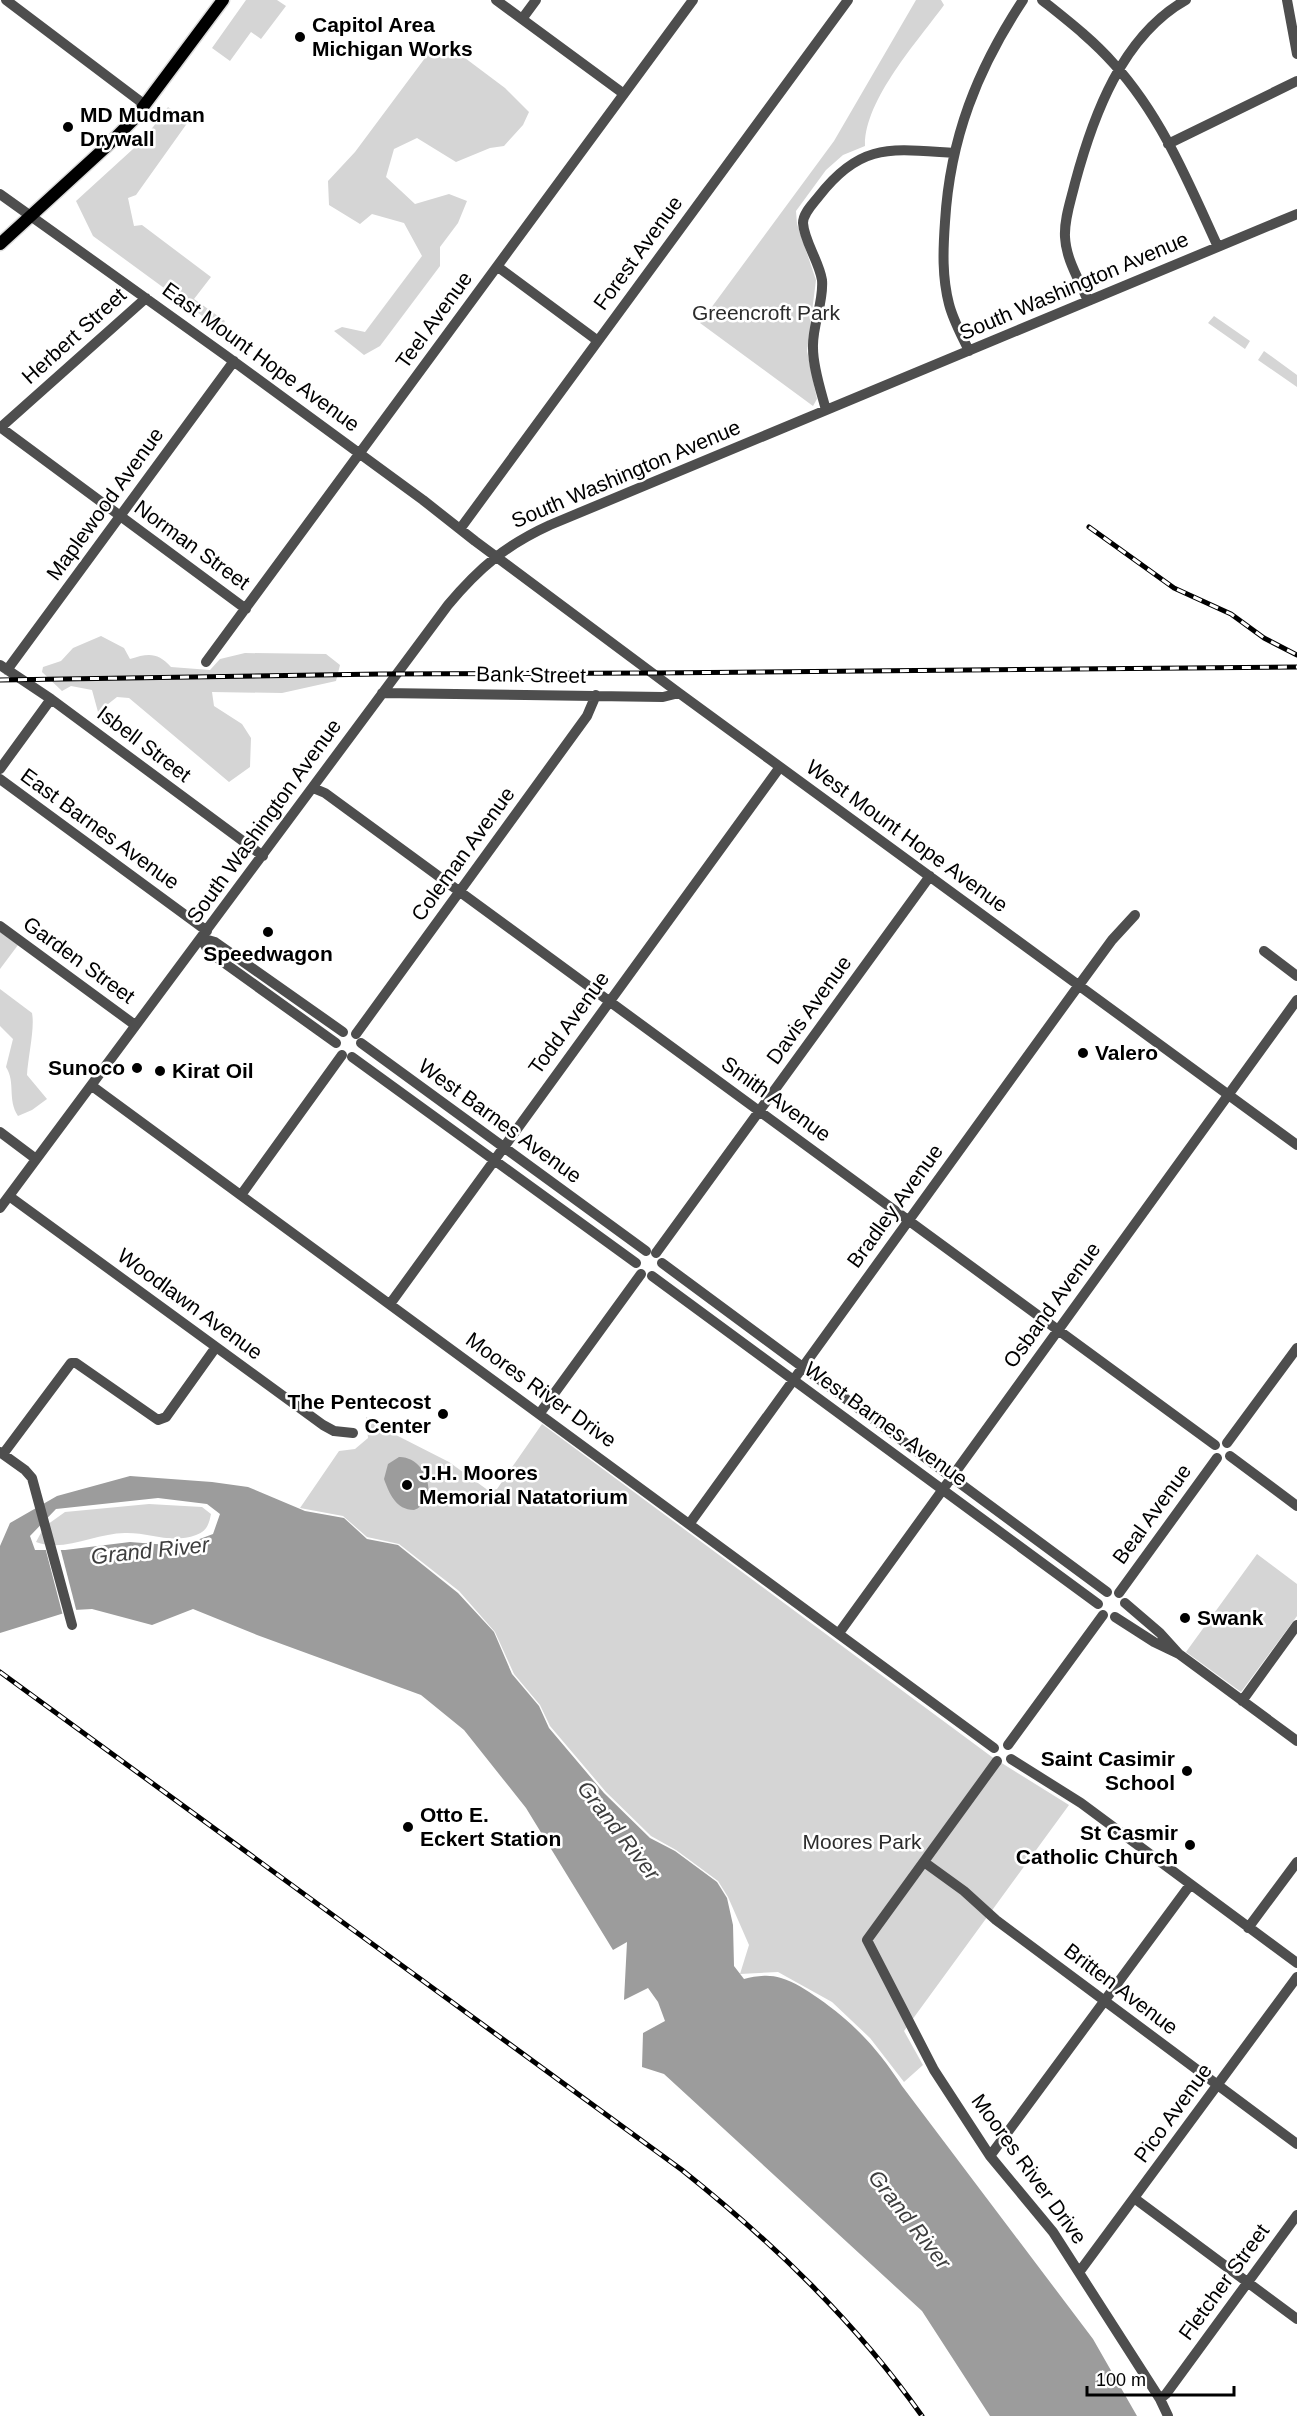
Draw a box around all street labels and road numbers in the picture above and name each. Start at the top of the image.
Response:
street label: Forest Avenue [589,191,687,314]
street label: South Washington Avenue [956,227,1192,344]
street label: Teel Avenue [391,267,476,373]
street label: East Mount Hope Avenue [158,277,364,436]
street label: Herbert Street [17,283,130,388]
street label: South Washington Avenue [508,415,744,532]
street label: Maplewood Avenue [42,423,168,584]
street label: Norman Street [130,495,254,594]
street label: Bank Street [476,662,586,687]
street label: Isbell Street [93,701,196,786]
street label: South Washington Avenue [182,714,345,927]
street label: West Mount Hope Avenue [802,755,1012,916]
street label: East Barnes Avenue [17,763,184,894]
street label: Coleman Avenue [406,782,519,925]
street label: Garden Street [19,912,140,1008]
street label: Davis Avenue [762,951,856,1068]
street label: Todd Avenue [524,967,613,1078]
street label: Smith Avenue [717,1051,835,1146]
street label: West Barnes Avenue [415,1054,586,1187]
street label: Bradley Avenue [842,1140,947,1272]
street label: Osband Avenue [998,1238,1105,1372]
street label: Woodlawn Avenue [113,1243,267,1364]
street label: Moores River Drive [462,1327,621,1452]
street label: West Barnes Avenue [801,1357,972,1490]
street label: Beal Avenue [1108,1459,1195,1568]
street label: Britten Avenue [1060,1938,1183,2039]
street label: Pico Avenue [1129,2059,1216,2167]
street label: Moores River Drive [967,2089,1092,2248]
street label: Fletcher Street [1174,2219,1273,2344]

